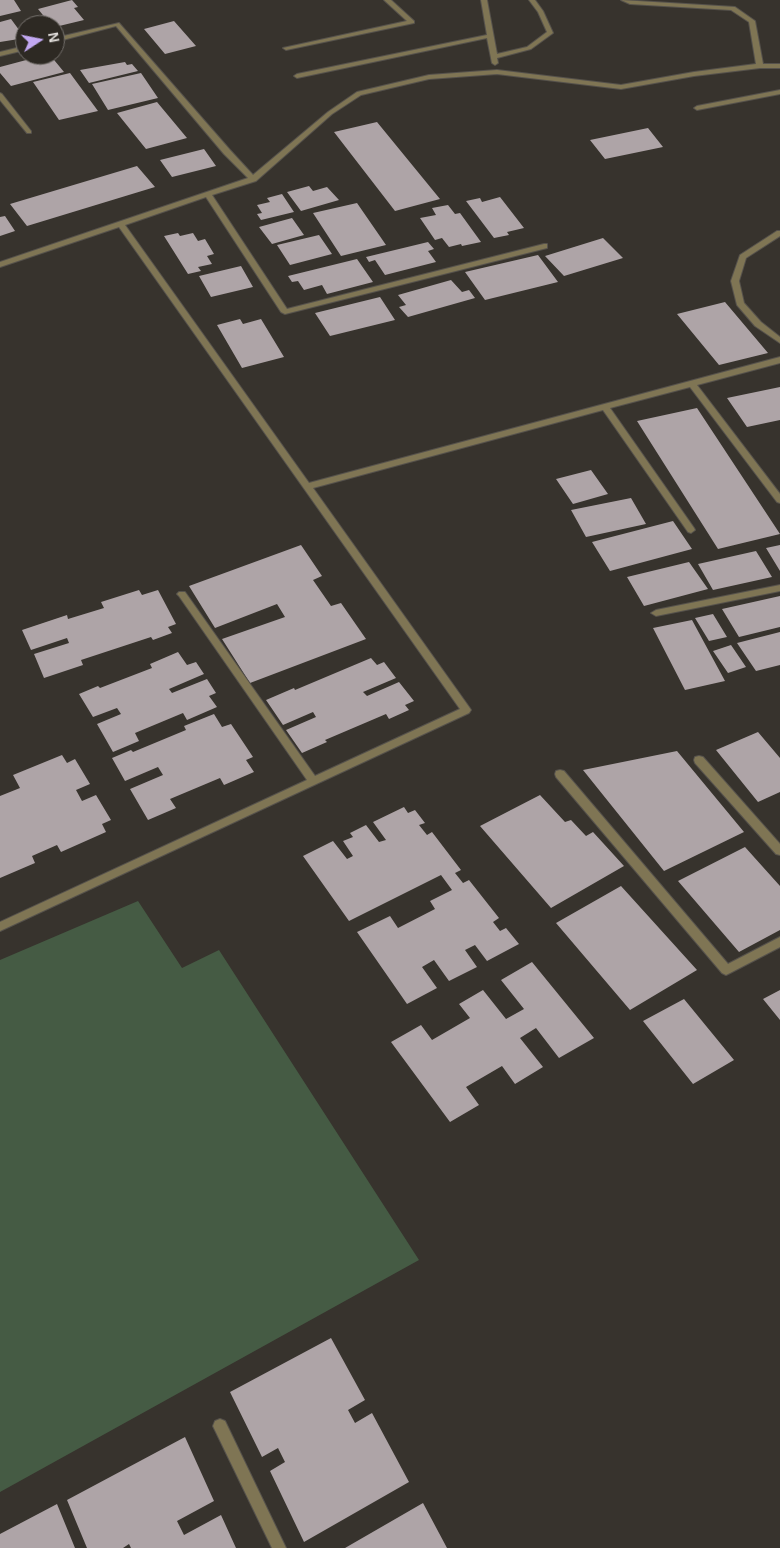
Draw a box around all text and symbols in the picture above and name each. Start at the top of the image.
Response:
north arrow [15,15,65,65]
text: N [45,31,63,44]

